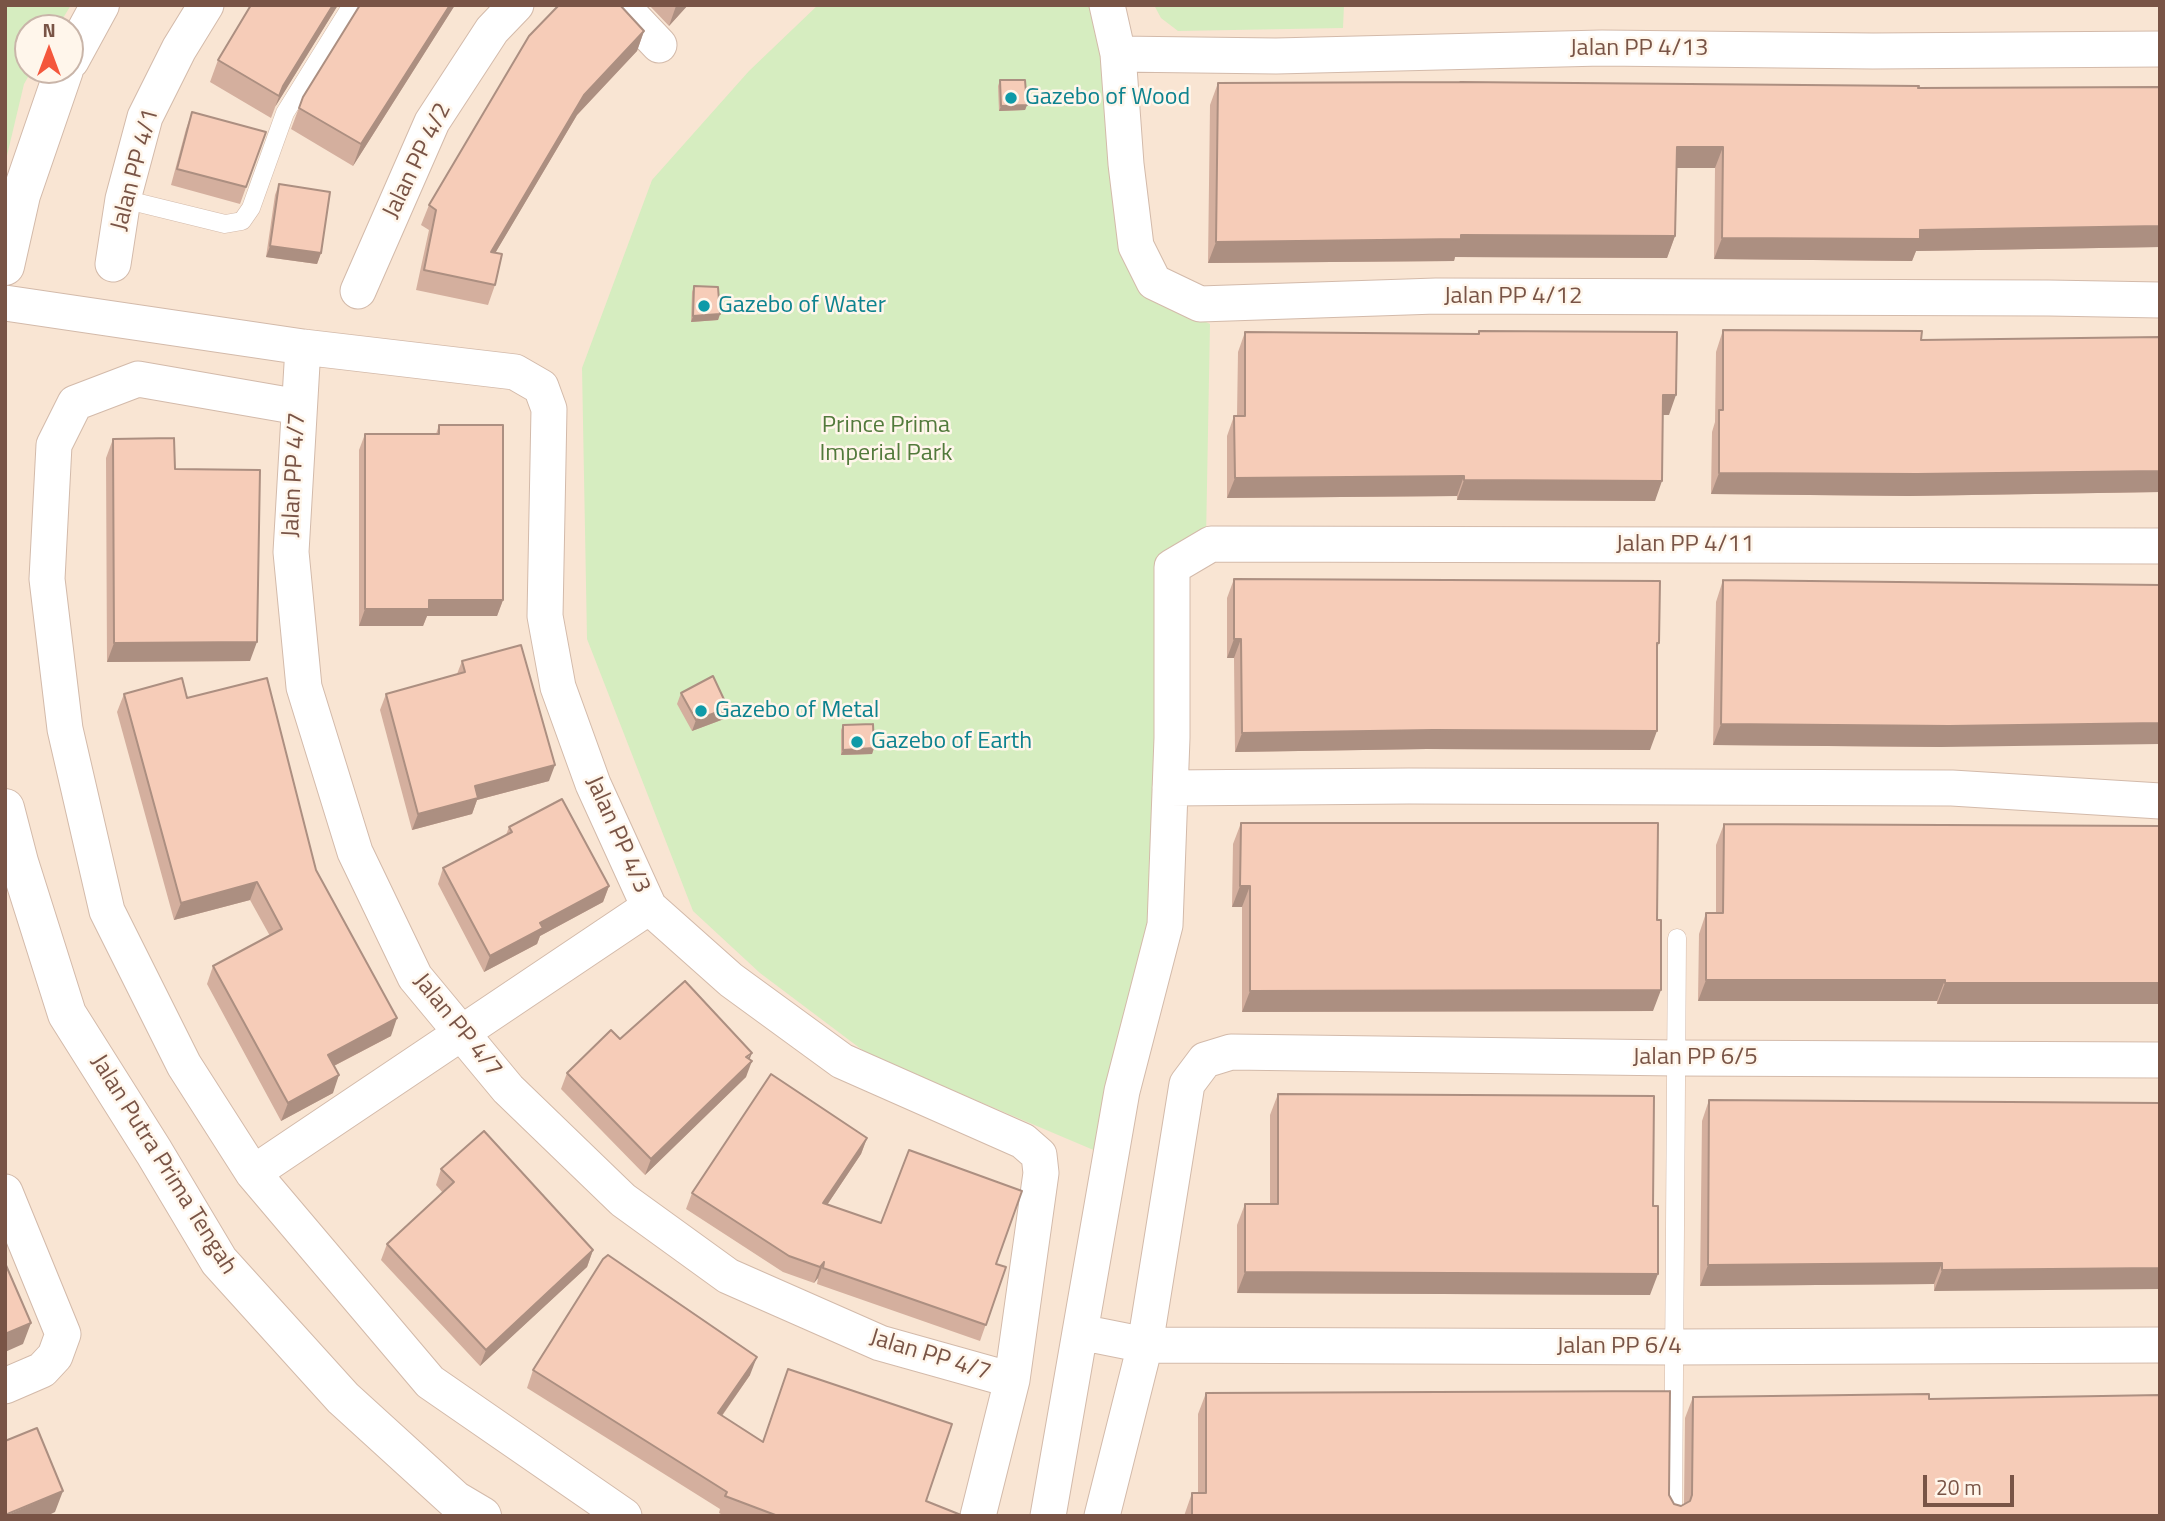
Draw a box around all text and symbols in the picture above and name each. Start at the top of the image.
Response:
north arrow [14,14,84,84]
text: N [42,15,56,44]
street label: Jalan PP 4/13 [1570,35,1708,63]
place label: Gazebo of Wood [1025,84,1190,112]
marker: Gazebo of Wood [1003,90,1019,106]
street label: Jalan PP 4/2 [378,98,458,224]
street label: Jalan PP 4/1 [106,106,166,234]
street label: Jalan PP 4/12 [1444,283,1582,311]
place label: Gazebo of Water [718,292,886,320]
marker: Gazebo of Water [696,298,712,314]
street label: Jalan PP 4/7 [277,412,313,538]
park label: Prince Prima Imperial Park [819,412,953,468]
street label: Jalan PP 4/11 [1616,531,1754,559]
place label: Gazebo of Metal [715,697,879,725]
marker: Gazebo of Metal [693,703,709,719]
place label: Gazebo of Earth [871,728,1032,756]
marker: Gazebo of Earth [849,734,865,750]
street label: Jalan PP 4/3 [578,772,656,898]
street label: Jalan PP 4/7 [406,968,508,1084]
street label: Jalan PP 6/5 [1632,1044,1758,1072]
street label: Jalan Putra Prima Tengah [84,1050,242,1280]
street label: Jalan PP 4/7 [866,1324,994,1388]
street label: Jalan PP 6/4 [1556,1333,1682,1361]
scale bar [1927,1462,2018,1506]
text: 20 m [1936,1471,1982,1503]

